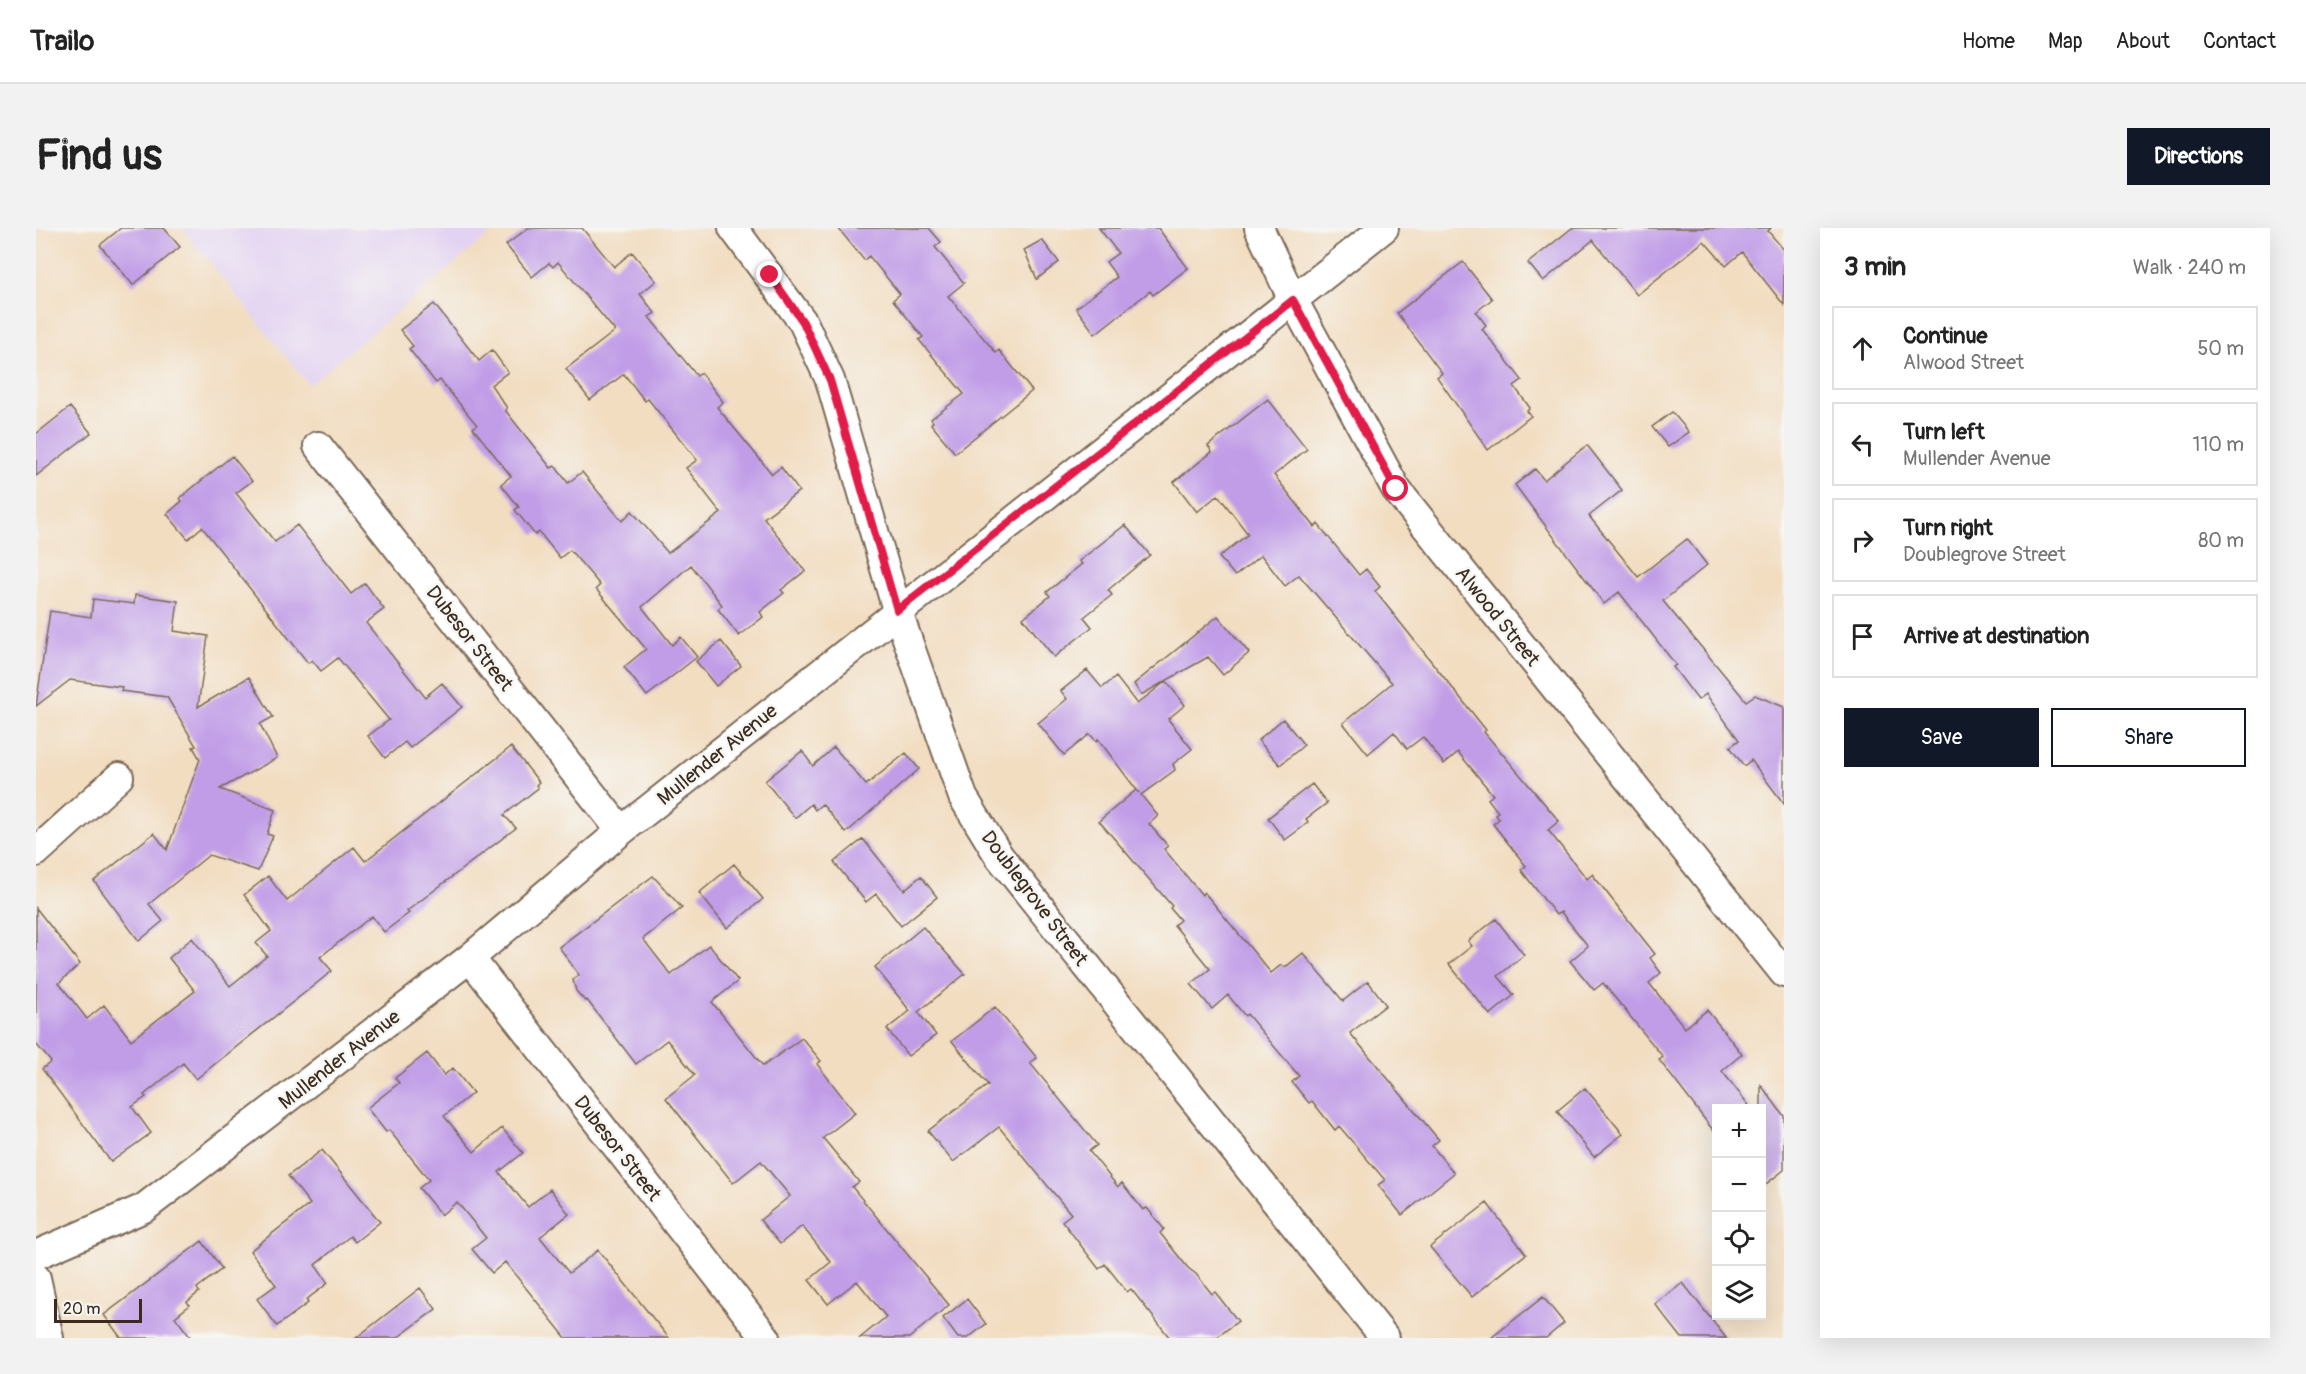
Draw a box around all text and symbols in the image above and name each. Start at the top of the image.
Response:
text: Trailo [30,24,94,59]
text: Home [1962,28,2015,55]
text: Map [2048,28,2083,55]
text: About [2116,28,2170,55]
text: Contact [2203,28,2276,55]
button: Directions [2127,128,2270,185]
text: Find us [36,130,162,182]
text: 3 min [1844,251,1906,283]
text: Walk · 240 m [2133,255,2246,280]
route end [756,261,782,287]
text: Continue [1903,322,1987,350]
icon: ahead [1846,332,1879,365]
text: 50 m [2197,336,2244,361]
text: Alwood Street [1903,350,2024,375]
text: Turn left [1903,418,1985,446]
icon: left [1846,428,1879,461]
text: 110 m [2193,432,2244,457]
text: Mullender Avenue [1903,446,2051,471]
route start [1382,475,1408,501]
text: Turn right [1903,514,1993,542]
icon: right [1846,524,1879,557]
text: 80 m [2198,528,2244,553]
text: Doublegrove Street [1903,542,2066,567]
street label: Alwood Street [1450,561,1546,672]
street label: Dubesor Street [421,580,519,697]
icon: arrive [1846,620,1879,653]
text: Arrive at destination [1903,622,2089,650]
street label: Mullender Avenue [652,698,783,811]
button: Save [1844,708,2039,767]
button: Share [2051,708,2246,767]
street label: Doublegrove Street [976,826,1094,972]
street label: Mullender Avenue [273,1004,405,1115]
street label: Dubesor Street [569,1090,667,1207]
map controls [1712,1104,1766,1320]
button: + [1712,1104,1766,1158]
button: − [1712,1158,1766,1212]
button: locate [1712,1212,1766,1266]
button: layers [1712,1266,1766,1320]
scale bar [54,1296,142,1324]
text: 20 m [63,1299,101,1319]

